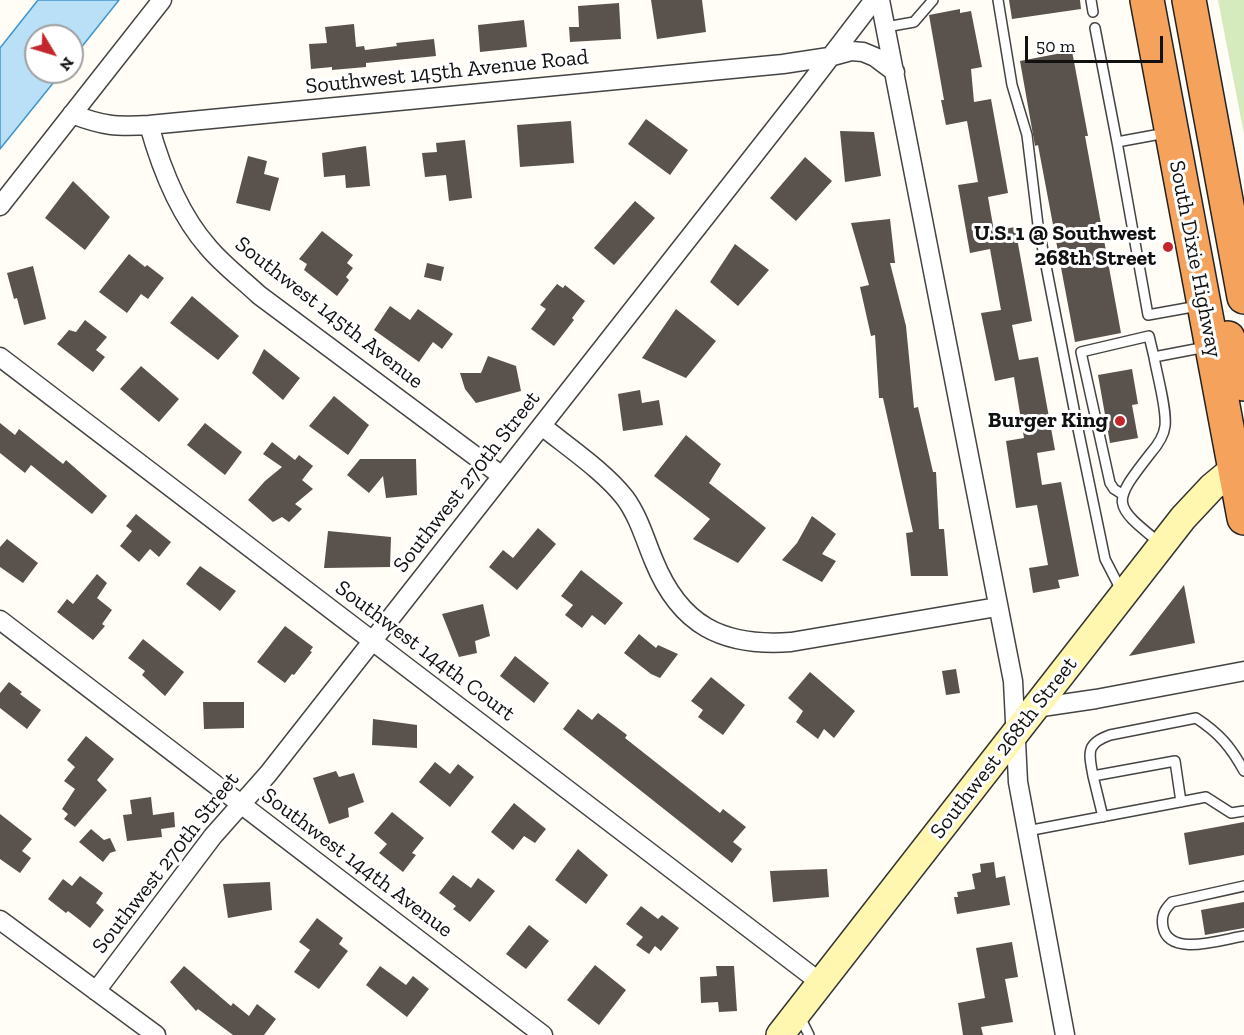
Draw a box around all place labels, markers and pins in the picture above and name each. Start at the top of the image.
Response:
place label: U.S. 1 @ Southwest 268th Street [974,221,1156,272]
marker: U.S. 1 @ Southwest 268th Street [1161,240,1175,254]
place label: Burger King [988,408,1108,434]
marker: Burger King [1113,414,1127,428]

